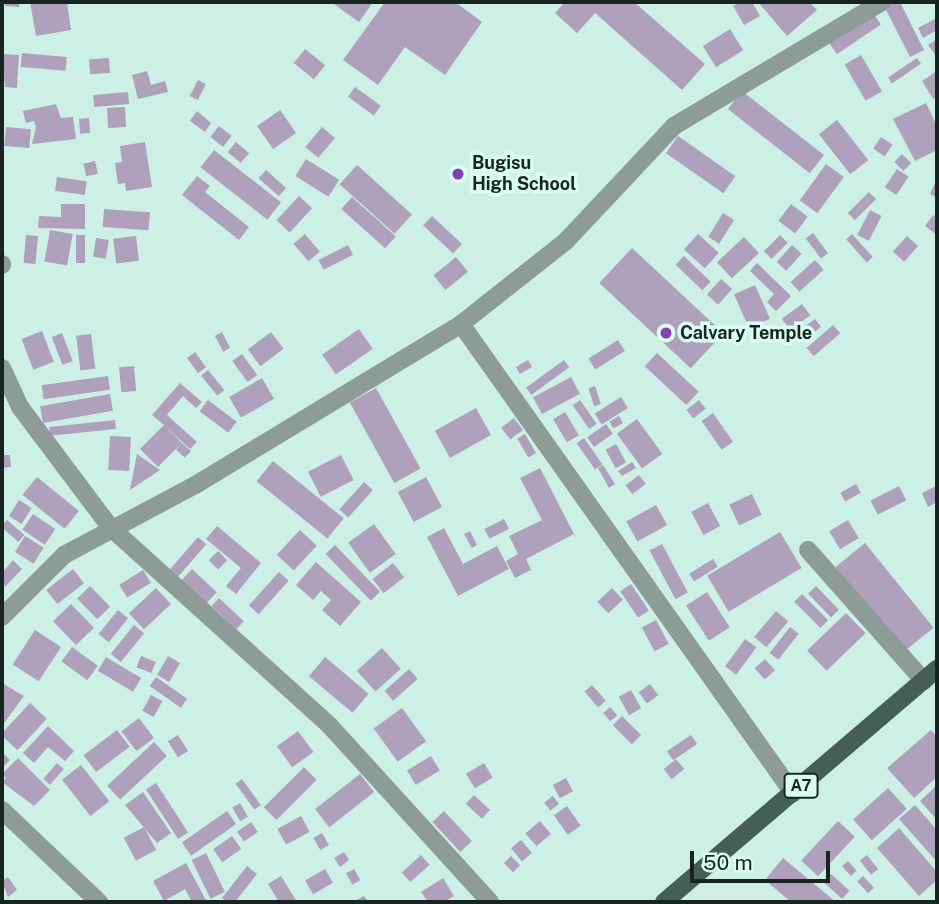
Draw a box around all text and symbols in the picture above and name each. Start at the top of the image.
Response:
place label: Bugisu High School [472,153,576,196]
marker: Bugisu High School [450,166,466,182]
place label: Calvary Temple [680,322,812,344]
marker: Calvary Temple [658,325,674,341]
road number: A7 [784,774,818,799]
scale bar [694,838,834,882]
text: 50 m [703,850,753,875]

